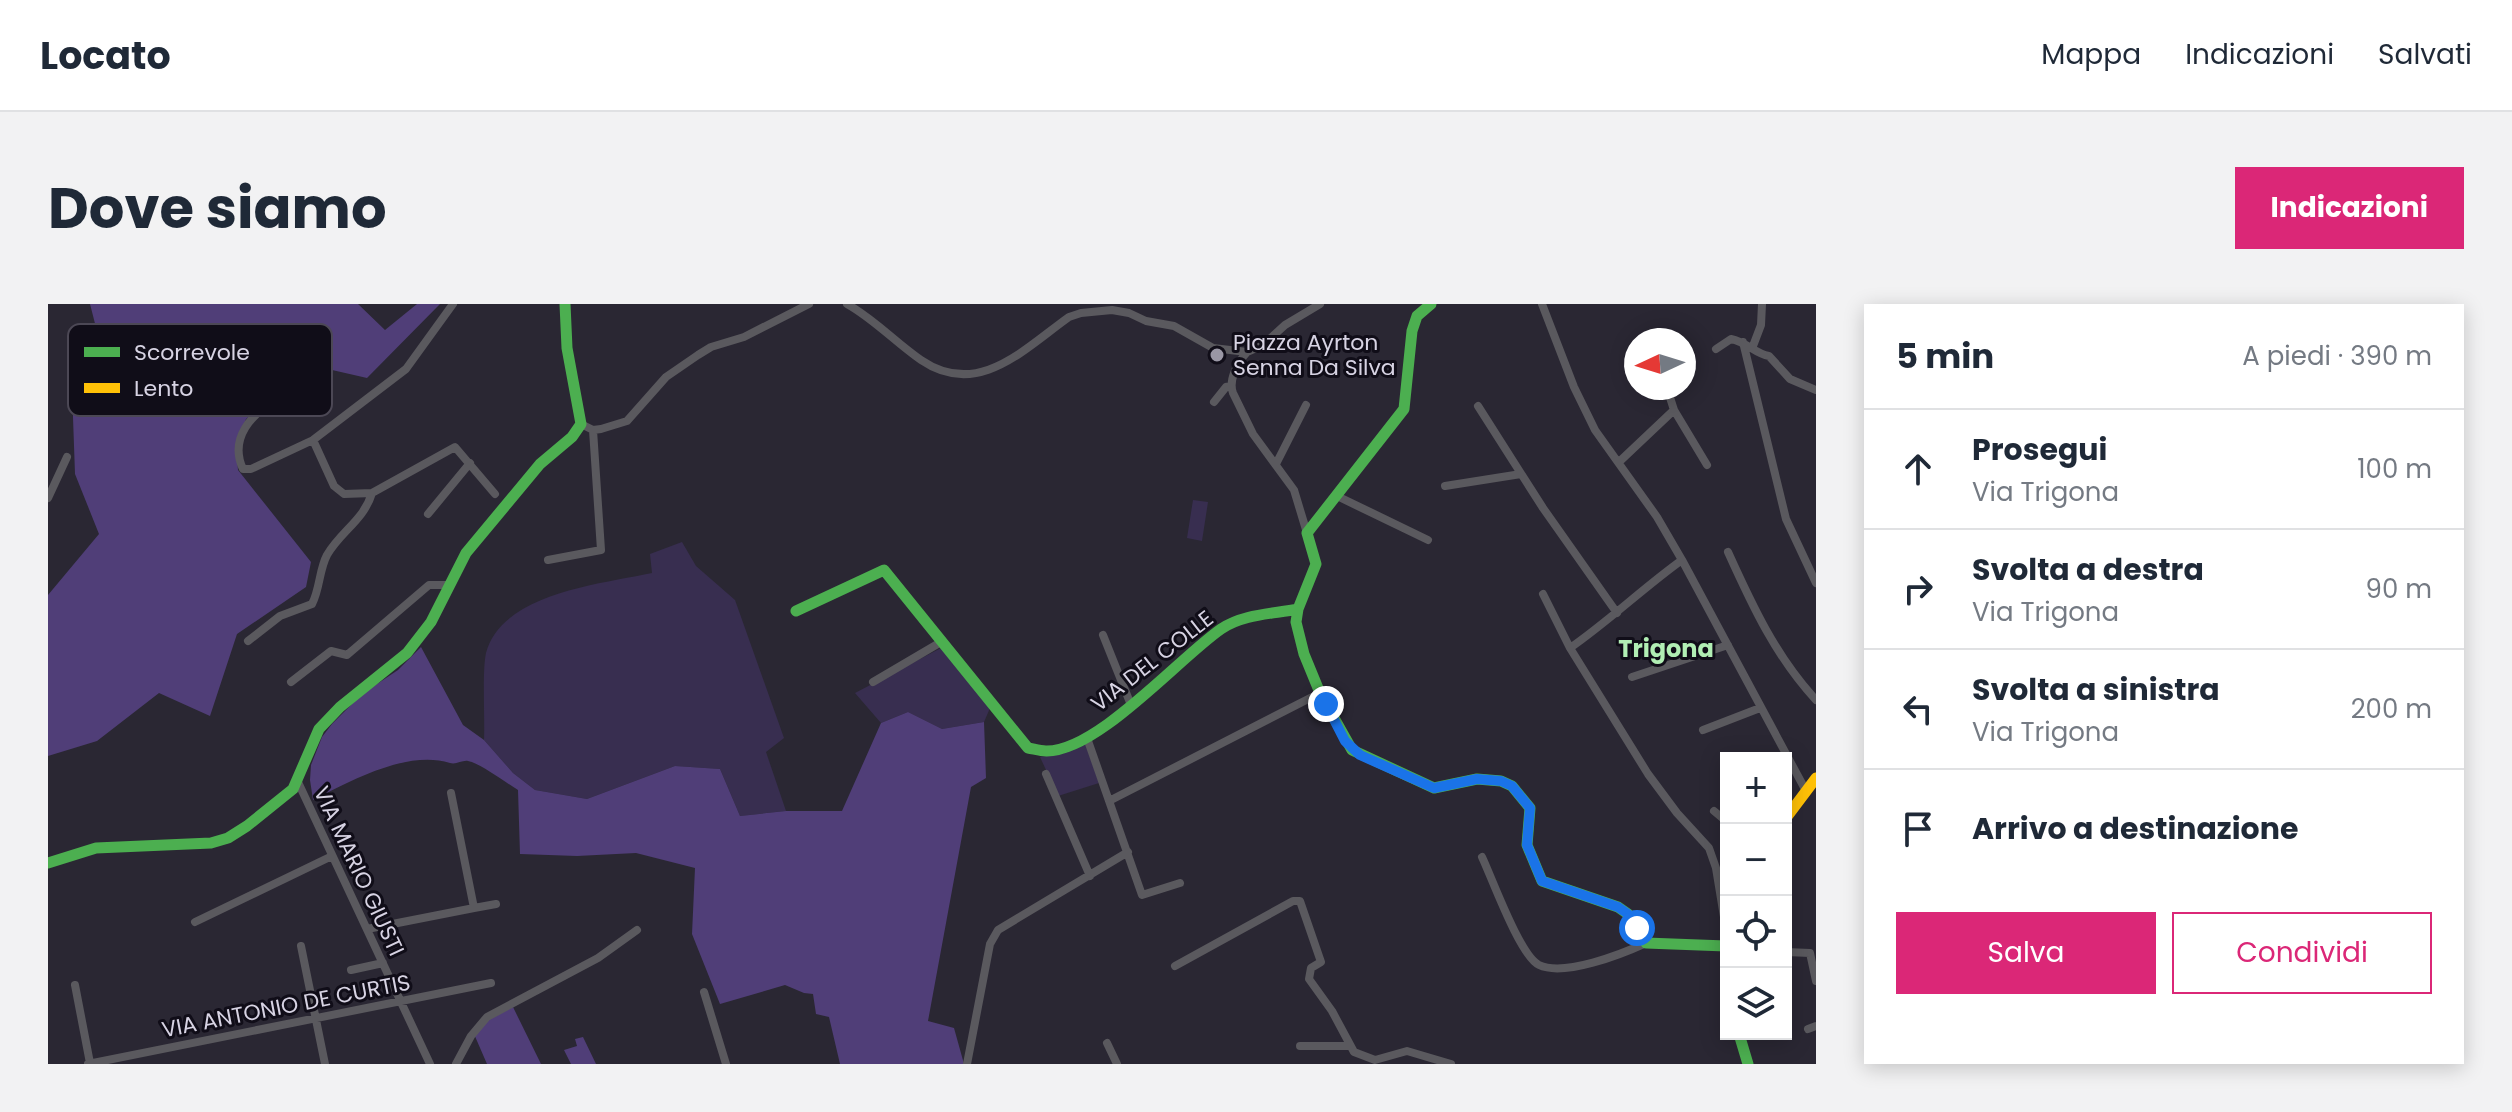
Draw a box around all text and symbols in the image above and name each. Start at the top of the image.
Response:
text: Locato [40,29,171,82]
text: Mappa [2041,35,2141,74]
text: Indicazioni [2185,35,2334,74]
text: Salvati [2378,35,2472,74]
button: Indicazioni [2235,167,2464,249]
text: Dove siamo [48,169,387,248]
legend [68,324,332,416]
place label: Piazza Ayrton Senna Da Silva [1233,327,1396,383]
north arrow [1624,328,1696,400]
text: 5 min [1896,332,1994,380]
text: Scorrevole [134,337,250,368]
text: A piedi · 390 m [2242,338,2432,374]
marker: Piazza Ayrton Senna Da Silva [1208,346,1226,364]
text: Lento [134,373,193,404]
text: Prosegui [1972,428,2107,471]
icon: ahead [1896,447,1940,491]
text: 100 m [2357,451,2432,487]
text: Via Trigona [1972,474,2119,510]
text: Svolta a destra [1972,548,2204,591]
icon: right [1896,567,1940,611]
text: 90 m [2366,571,2432,607]
text: Via Trigona [1972,594,2119,630]
street label: VIA DEL COLLE [1084,603,1220,719]
district label: Trigona [1618,632,1714,665]
text: Svolta a sinistra [1972,668,2220,711]
route end [1308,686,1344,722]
icon: left [1896,687,1940,731]
text: 200 m [2351,691,2432,727]
text: Via Trigona [1972,714,2119,750]
map controls [1720,752,1792,1040]
button: + [1720,752,1792,824]
street label: VIA MARIO GIUSTI [306,781,412,961]
icon: arrive [1896,807,1940,851]
text: Arrivo a destinazione [1972,807,2298,850]
button: − [1720,824,1792,896]
button: locate [1720,896,1792,968]
route start [1619,910,1655,946]
button: Salva [1896,912,2156,994]
button: Condividi [2172,912,2432,994]
street label: VIA ANTONIO DE CURTIS [159,967,413,1045]
button: layers [1720,968,1792,1040]

